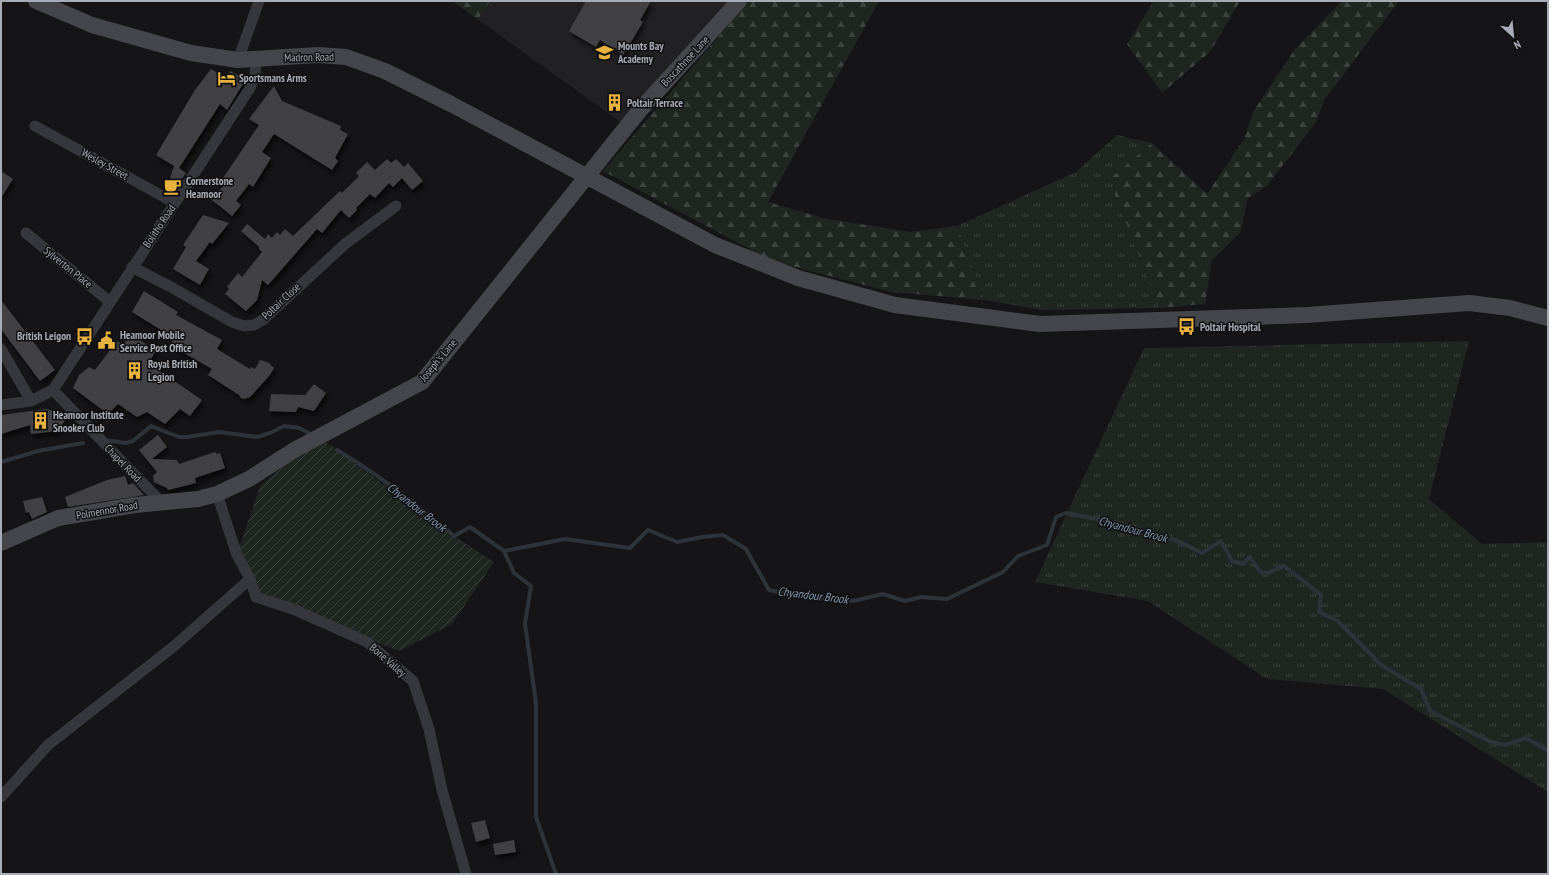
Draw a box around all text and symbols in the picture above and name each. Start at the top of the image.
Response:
north arrow [1493,16,1533,56]
street label: Boscathnoe Lane [658,32,712,89]
text: N [1512,37,1523,53]
place label: Mounts Bay Academy [617,39,664,66]
school or university icon: Mounts Bay Academy [595,42,615,62]
street label: Madron Road [284,50,334,64]
hotel icon: Sportsmans Arms [216,68,236,88]
place label: Sportsmans Arms [239,71,307,85]
building icon: Poltair Terrace [604,93,624,113]
place label: Poltair Terrace [627,96,683,110]
street label: Wesley Street [79,145,131,183]
place label: Cornerstone Heamoor [186,174,234,201]
cafe icon: Cornerstone Heamoor [163,177,183,197]
street label: Bolitho Road [140,202,179,250]
street label: Sylverton Place [41,243,96,291]
street label: Poltair Close [259,279,304,322]
bus stop icon: Poltair Hospital [1177,317,1197,337]
place label: Poltair Hospital [1200,320,1261,334]
bus stop icon: British Leigon [74,326,94,346]
place label: Heamoor Mobile Service Post Office [120,328,192,355]
place label: British Leigon [17,329,71,343]
public building icon: Heamoor Mobile Service Post Office [97,331,117,351]
street label: Joseph's Lane [416,336,460,385]
place label: Royal British Legion [148,357,197,384]
building icon: Royal British Legion [125,360,145,380]
place label: Heamoor Institute Snooker Club [53,408,124,435]
building icon: Heamoor Institute Snooker Club [30,411,50,431]
street label: Chapel Road [102,441,145,485]
water label: Chyandour Brook [385,479,451,536]
street label: Polmennor Road [75,498,139,522]
water label: Chyandour Brook [1097,513,1170,546]
water label: Chyandour Brook [777,583,850,607]
street label: Bone Valley [367,640,410,680]

